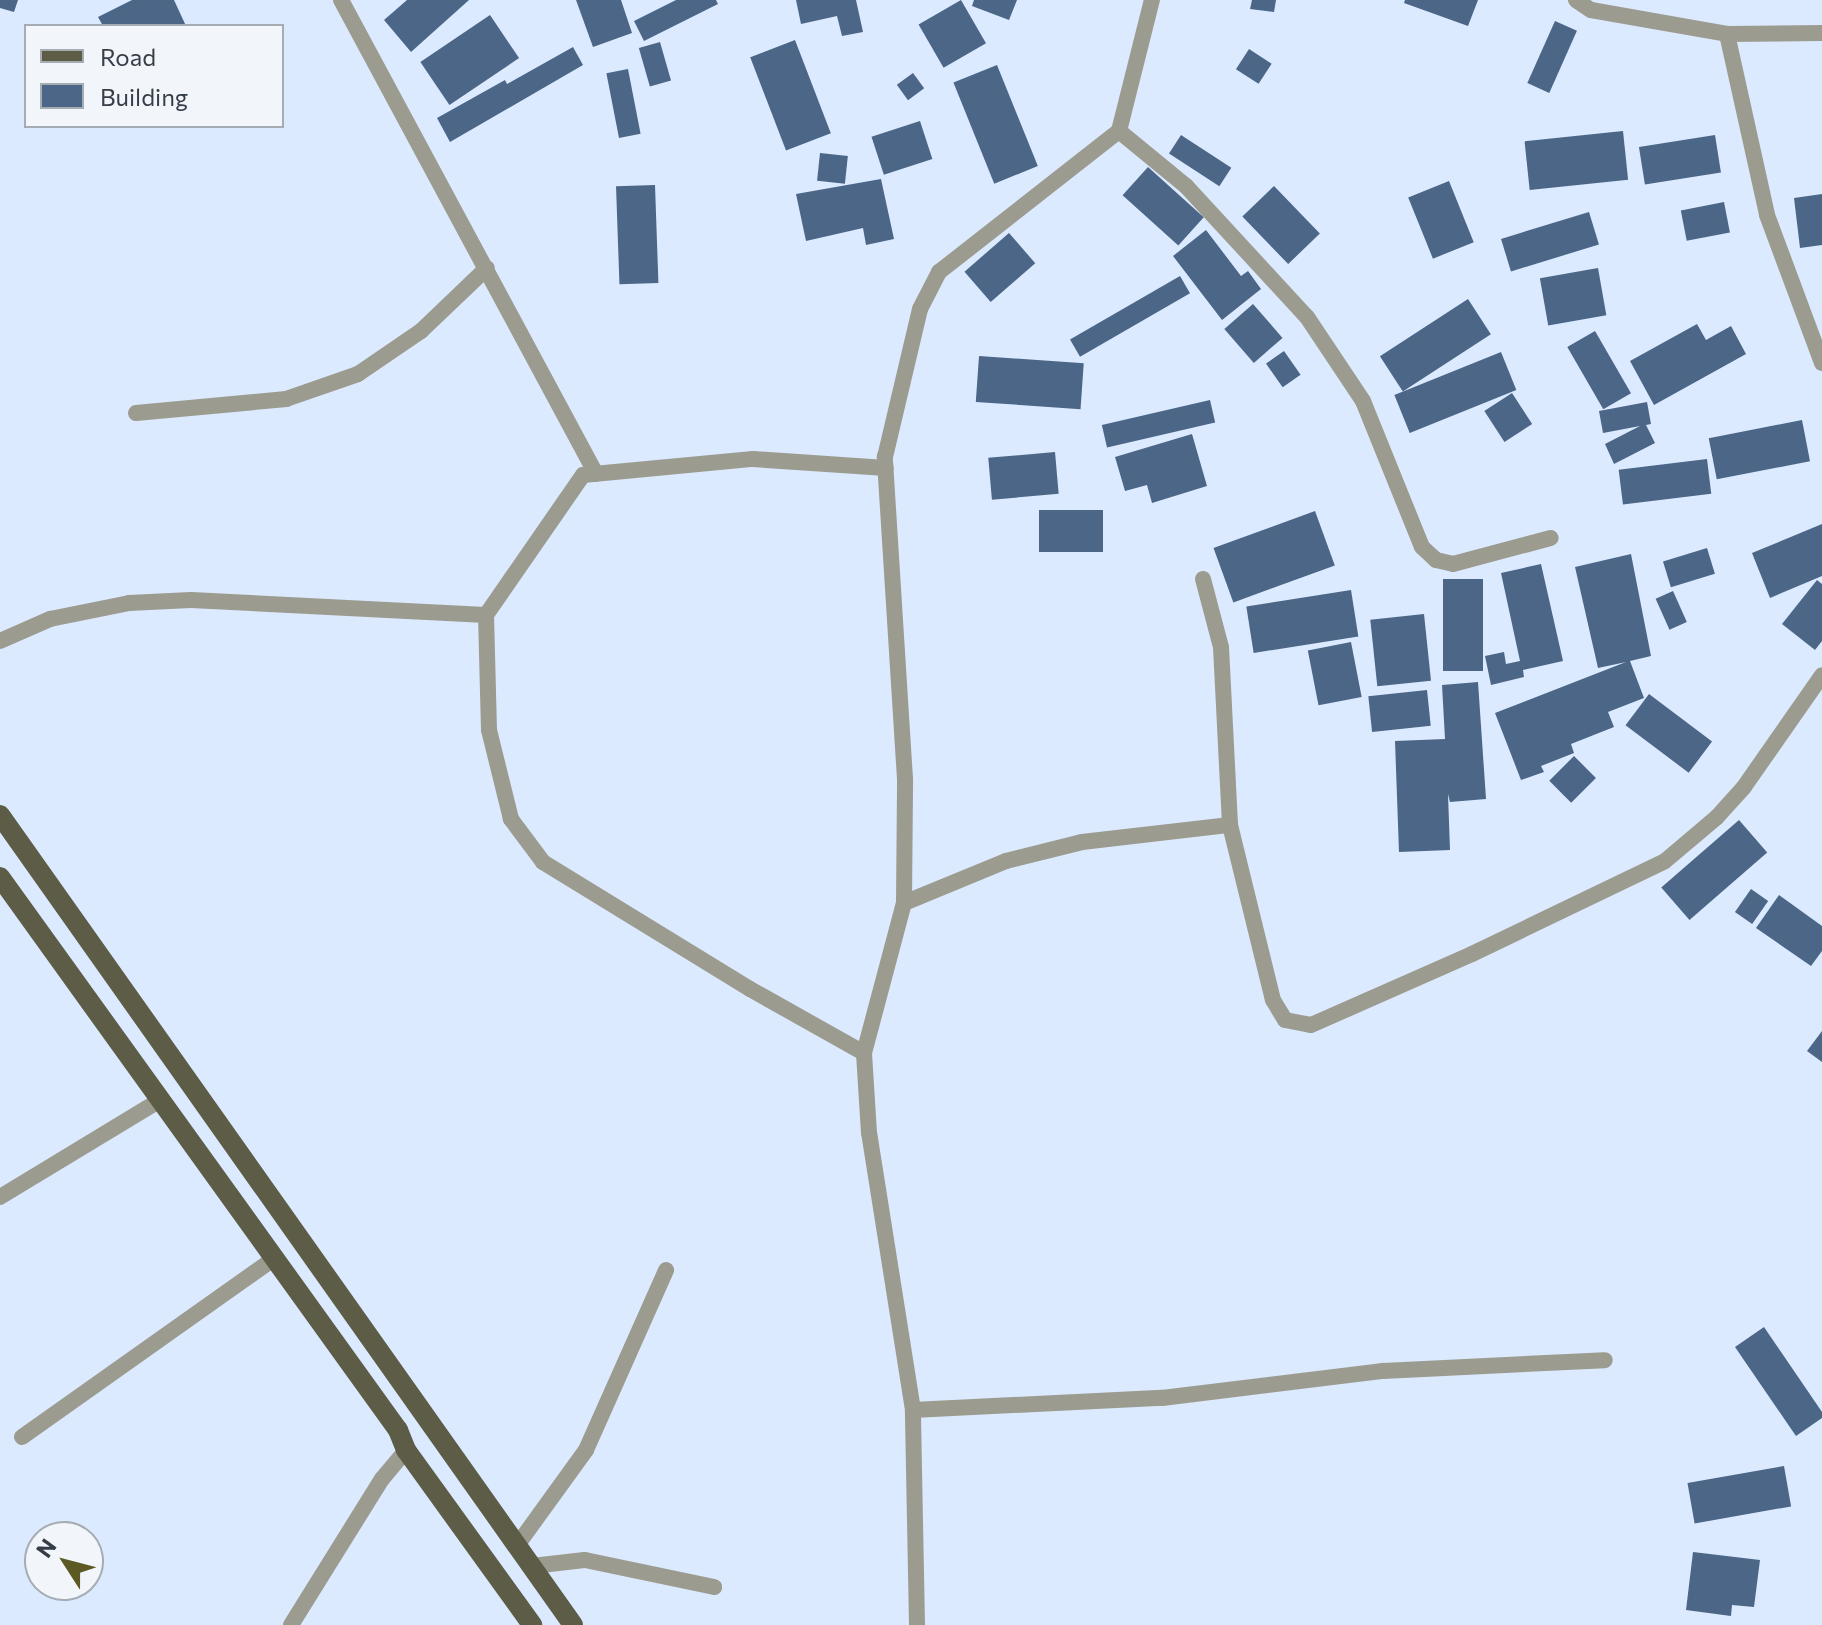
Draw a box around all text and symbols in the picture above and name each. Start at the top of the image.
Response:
legend [24,24,284,128]
text: Road [100,42,156,71]
text: Building [100,82,188,111]
north arrow [24,1521,104,1601]
text: N [30,1533,62,1562]

